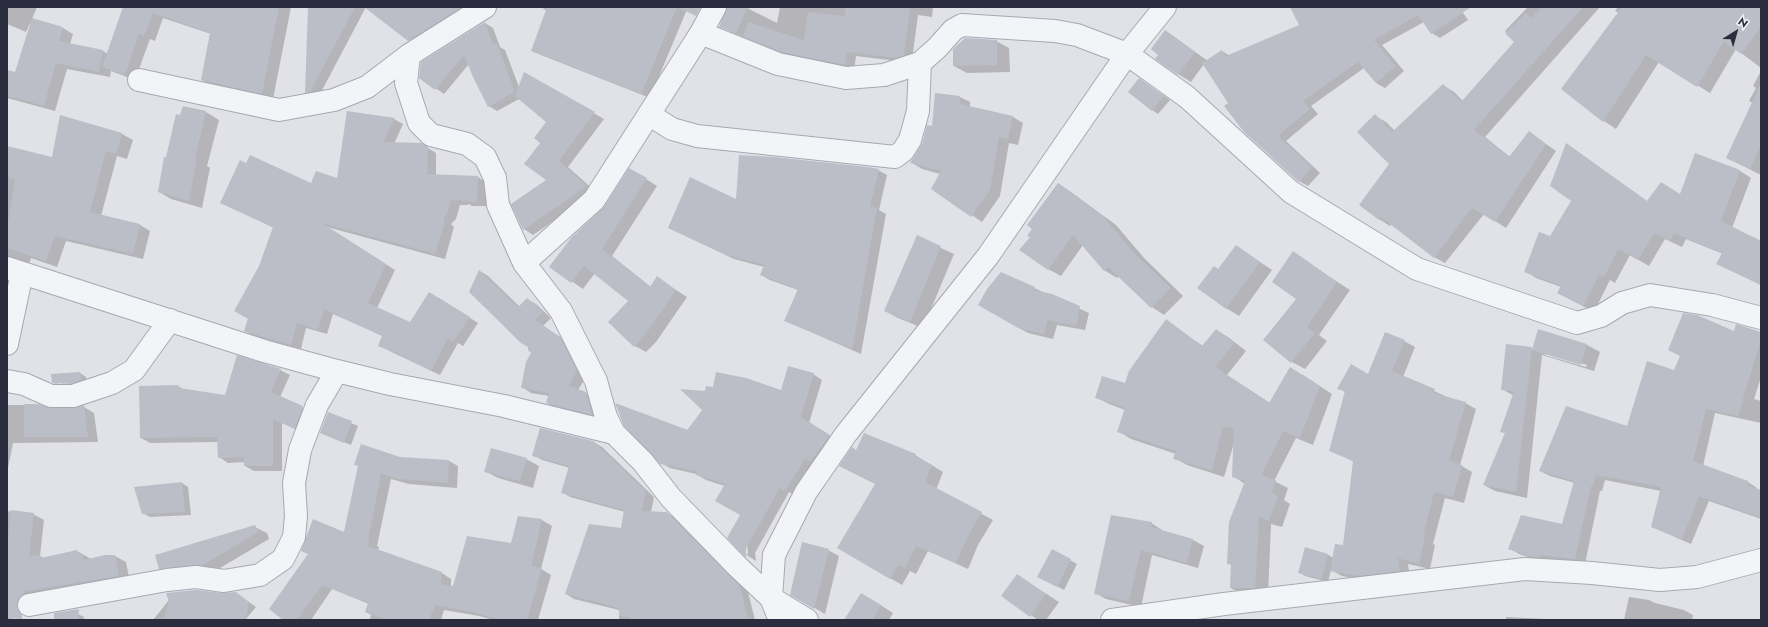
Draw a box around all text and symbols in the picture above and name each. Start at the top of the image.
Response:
north arrow [1716,12,1756,52]
text: N [1735,13,1752,31]

